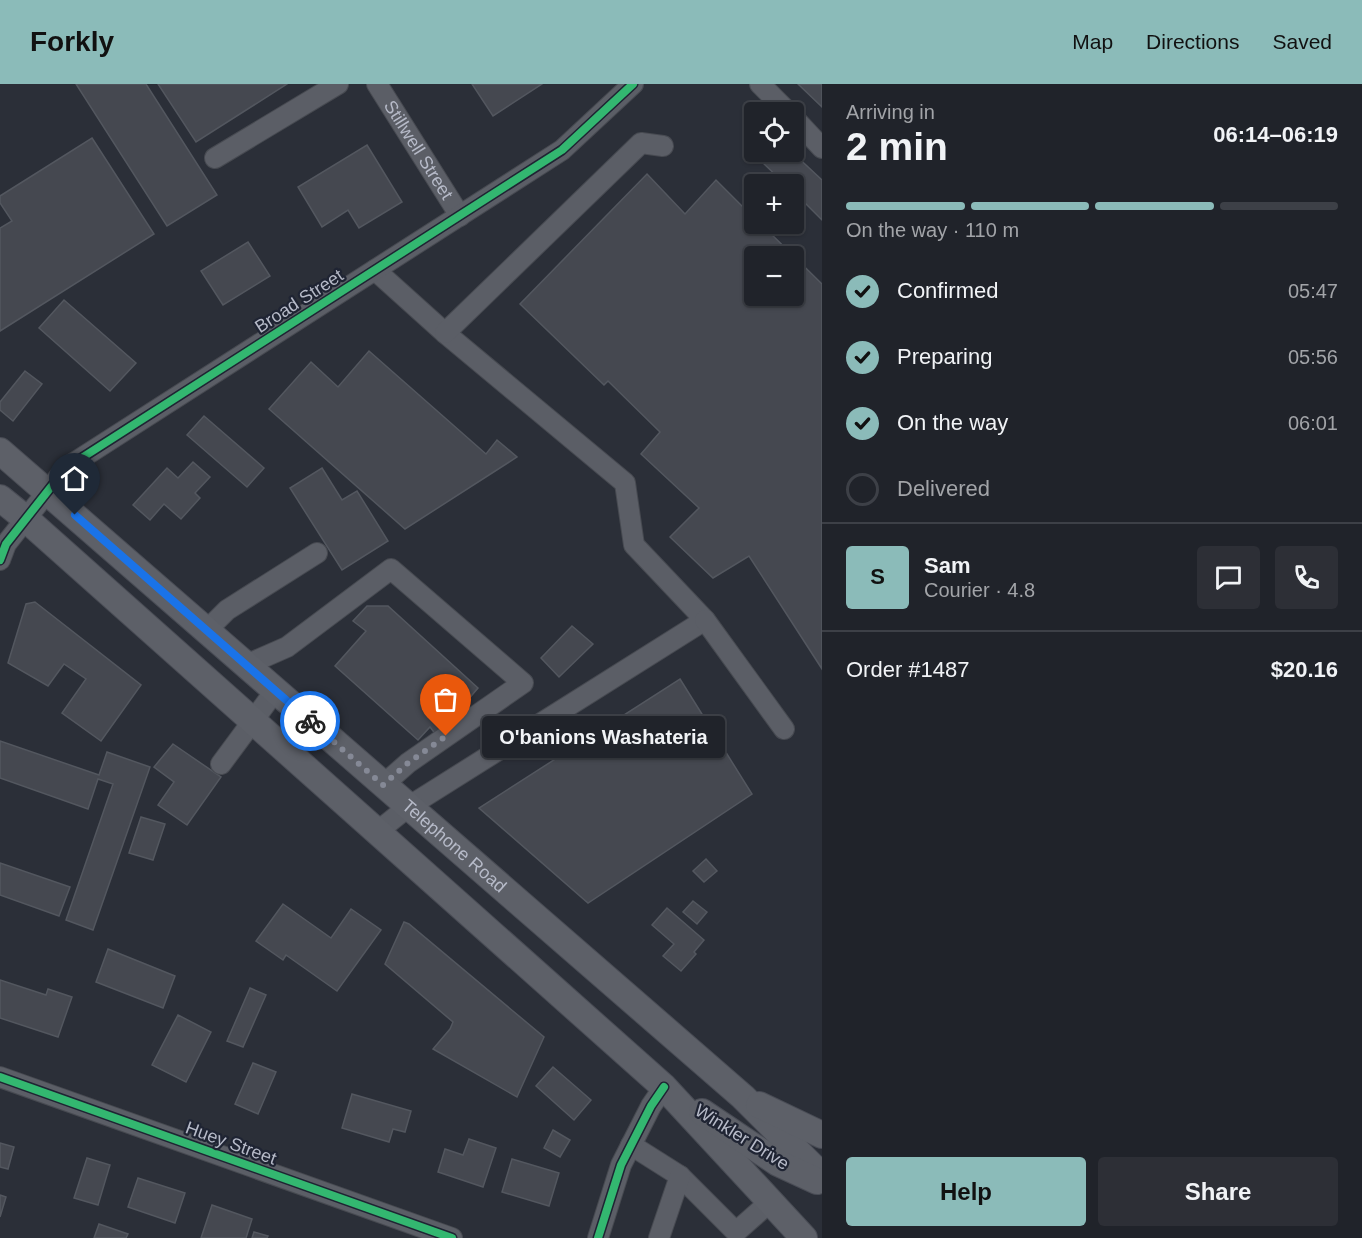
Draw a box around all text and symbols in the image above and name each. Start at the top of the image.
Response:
text: Forkly [30,26,114,57]
text: Map [1072,30,1113,53]
text: Directions [1146,30,1239,53]
text: Saved [1272,30,1332,53]
street label: Stillwell Street [380,97,457,203]
text: Arriving in [846,101,935,123]
map controls [744,102,804,306]
button: locate [744,102,804,162]
text: 06:14–06:19 [1213,122,1338,147]
text: 2 min [846,125,948,168]
button: + [744,174,804,234]
text: On the way · 110 m [846,219,1019,241]
button: − [744,246,804,306]
street label: Broad Street [251,265,347,337]
icon: check [846,275,879,308]
text: Confirmed [897,278,998,303]
text: 05:47 [1288,280,1338,302]
icon: check [846,341,879,374]
text: Preparing [897,344,992,369]
text: 05:56 [1288,346,1338,368]
icon: check [846,407,879,440]
text: On the way [897,410,1008,435]
text: 06:01 [1288,412,1338,434]
pin [49,453,100,515]
icon: home [58,462,91,495]
text: Delivered [897,476,990,501]
button: chat [1197,546,1260,609]
button: phone [1275,546,1338,609]
text: Sam [924,553,970,578]
text: S [870,564,885,589]
text: Courier · 4.8 [924,579,1035,601]
text: Order #1487 [846,657,970,682]
text: $20.16 [1271,657,1338,682]
pin [420,674,471,736]
icon: bag [429,683,462,716]
courier [280,691,340,751]
icon: bike [294,705,327,738]
callout: O'banions Washateria [482,715,725,757]
text: O'banions Washateria [499,726,708,748]
street label: Telephone Road [398,795,510,897]
street label: Winkler Drive [691,1100,793,1174]
street label: Huey Street [183,1117,279,1169]
button: Help [846,1157,1086,1226]
button: Share [1098,1157,1338,1226]

